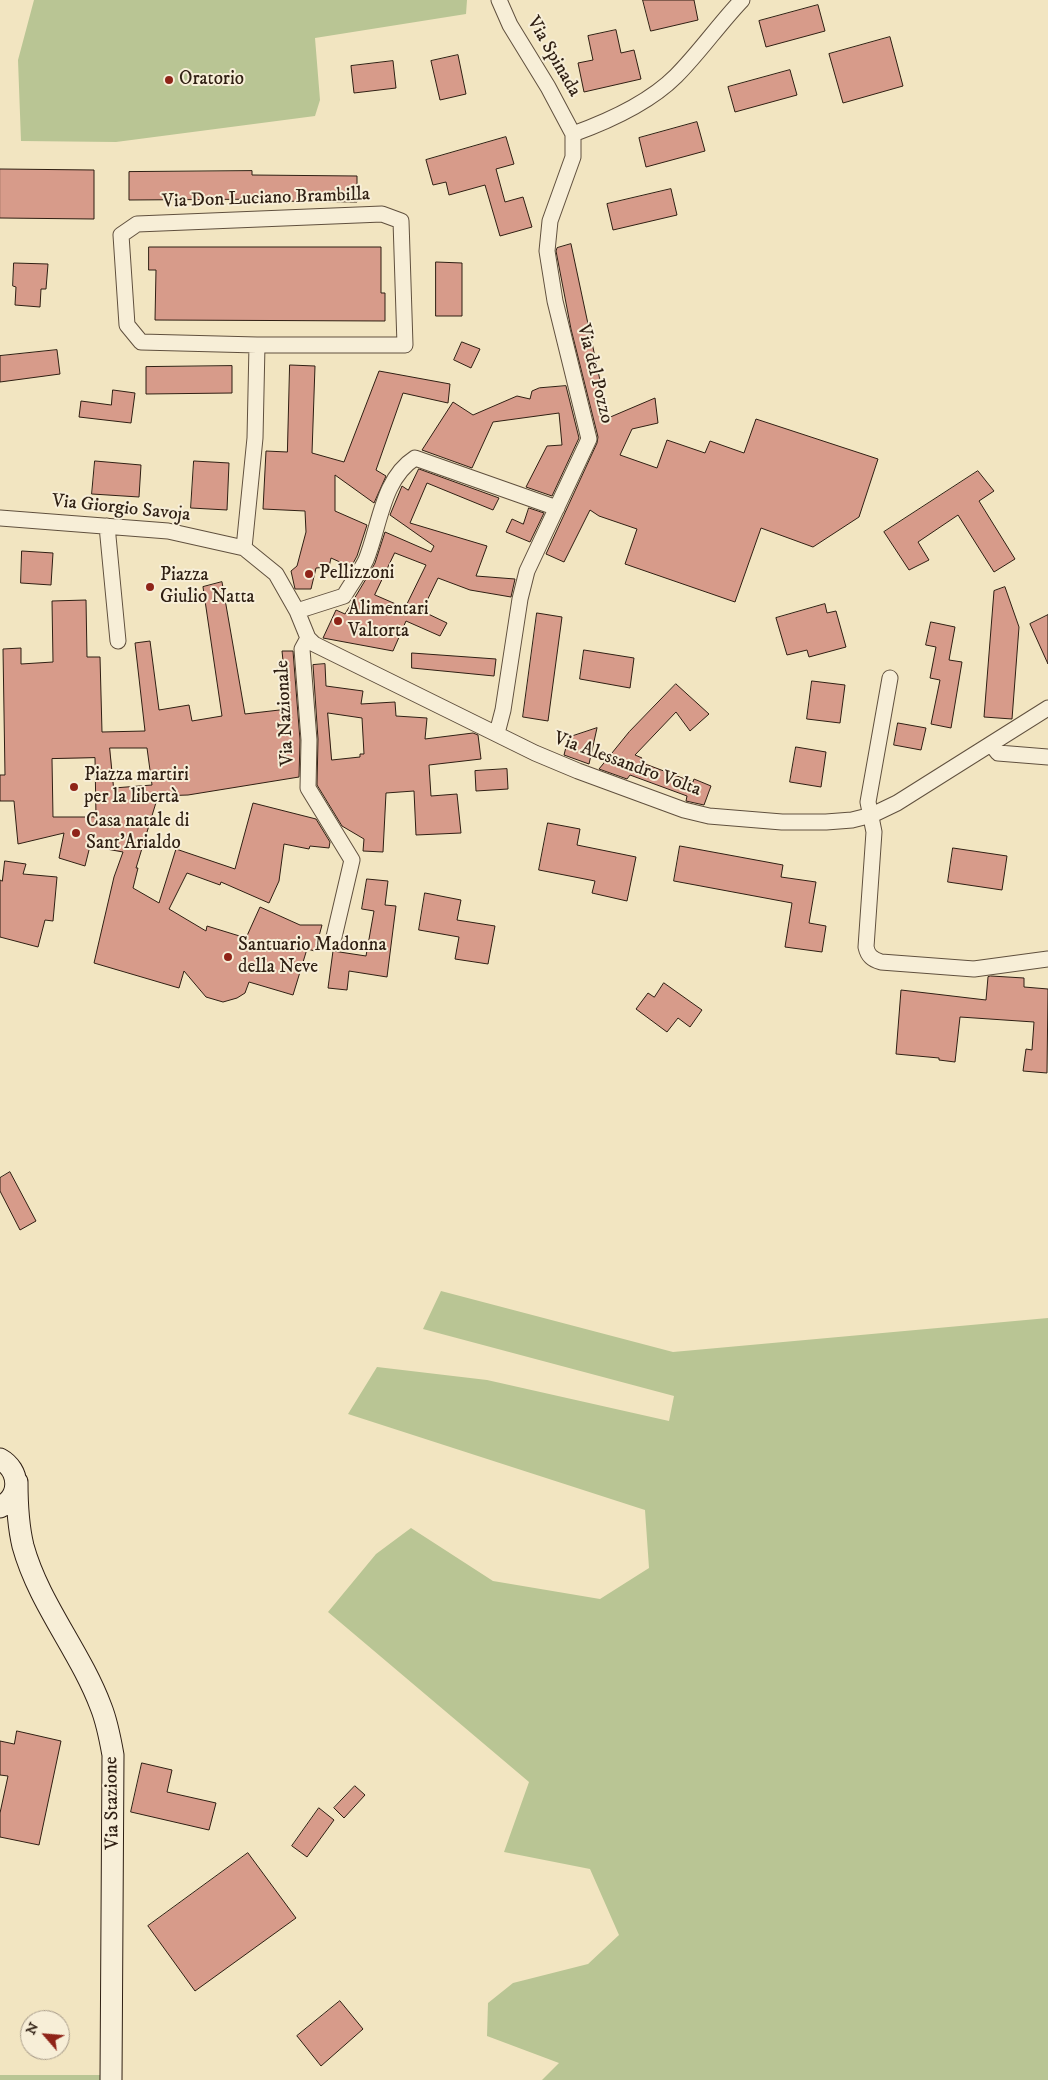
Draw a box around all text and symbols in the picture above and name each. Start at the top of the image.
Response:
street label: Via Spinada [521,13,585,101]
place label: Oratorio [179,69,244,91]
marker: Oratorio [163,74,175,86]
street label: Via Don Luciano Brambilla [162,184,370,214]
street label: Via del Pozzo [571,322,617,426]
street label: Via Giorgio Savoja [51,490,191,528]
place label: Pellizzoni [319,563,394,585]
place label: Piazza Giulio Natta [160,565,255,609]
marker: Pellizzoni [303,568,315,580]
marker: Piazza Giulio Natta [144,581,156,593]
place label: Alimentari Valtorta [348,599,429,643]
marker: Alimentari Valtorta [332,615,344,627]
street label: Via Nazionale [272,659,300,767]
street label: Via Alessandro Volta [550,728,704,802]
place label: Piazza martiri per la libertà [84,765,189,809]
marker: Piazza martiri per la libertà [68,781,80,793]
place label: Casa natale di Sant'Arialdo [86,811,189,855]
marker: Casa natale di Sant'Arialdo [70,827,82,839]
place label: Santuario Madonna della Neve [238,935,387,979]
marker: Santuario Madonna della Neve [222,951,234,963]
street label: Via Stazione [101,1756,125,1850]
north arrow [20,2010,70,2060]
text: N [22,2019,43,2038]

